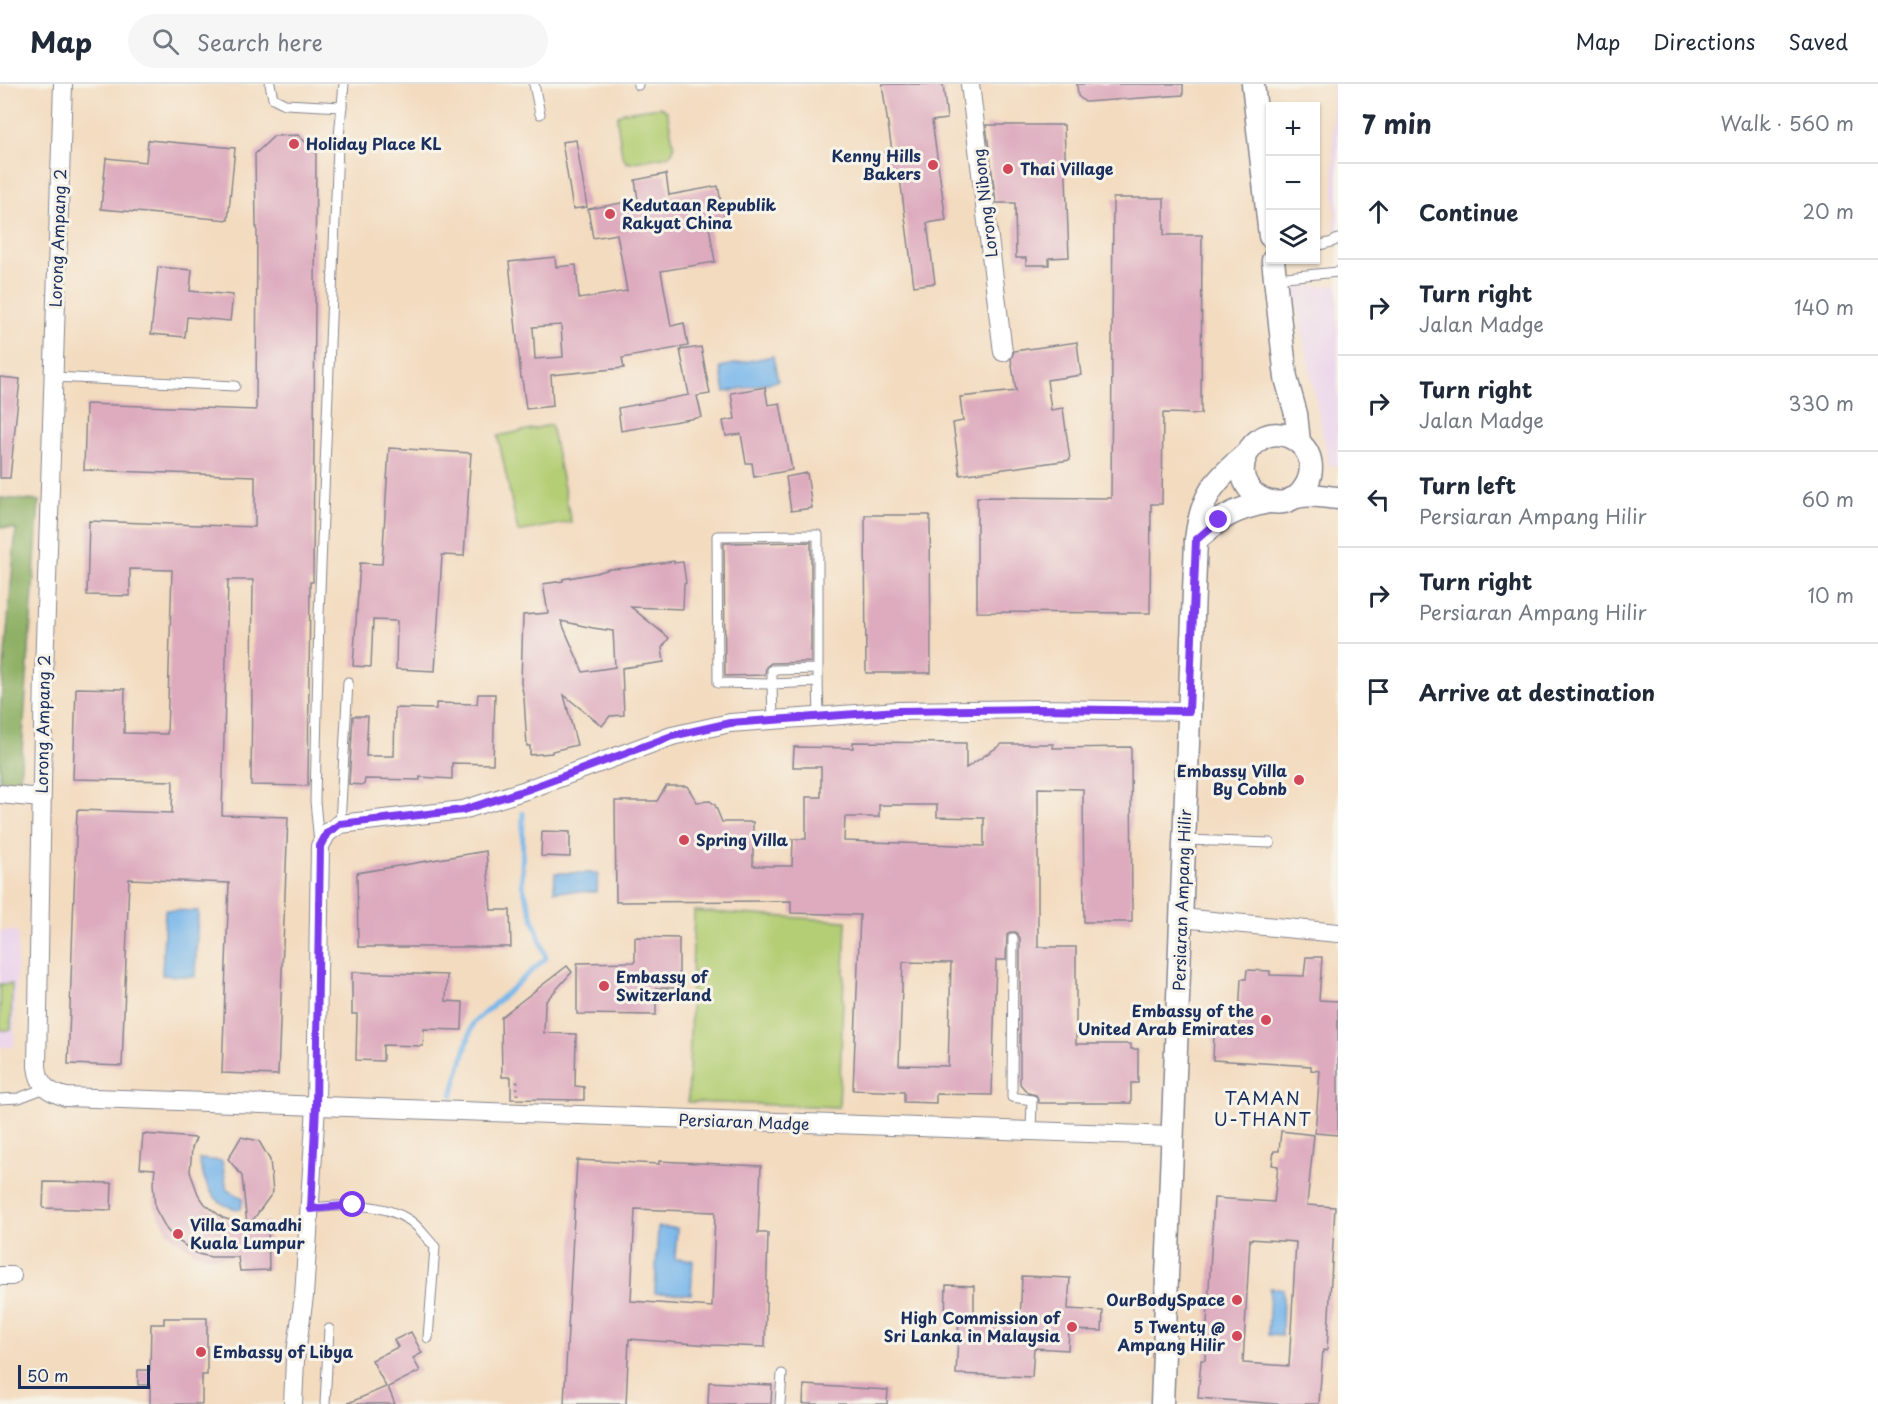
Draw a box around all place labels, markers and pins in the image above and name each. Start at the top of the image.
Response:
place label: Holiday Place KL [306,131,442,155]
marker: Holiday Place KL [287,137,301,151]
place label: Kenny Hills Bakers [832,143,921,185]
place label: Thai Village [1020,156,1114,180]
marker: Kenny Hills Bakers [926,158,940,172]
marker: Thai Village [1001,162,1015,176]
place label: Kedutaan Republik Rakyat China [622,192,777,234]
marker: Kedutaan Republik Rakyat China [603,207,617,221]
place label: Embassy Villa By Cobnb [1177,758,1287,800]
marker: Embassy Villa By Cobnb [1292,773,1306,787]
place label: Spring Villa [696,827,789,851]
marker: Spring Villa [677,833,691,847]
place label: Embassy of Switzerland [616,964,712,1006]
marker: Embassy of Switzerland [597,979,611,993]
place label: Embassy of the United Arab Emirates [1078,998,1254,1040]
marker: Embassy of the United Arab Emirates [1259,1013,1273,1027]
place label: Villa Samadhi Kuala Lumpur [190,1212,305,1254]
marker: Villa Samadhi Kuala Lumpur [171,1227,185,1241]
place label: OurBodySpace [1106,1287,1225,1311]
marker: OurBodySpace [1230,1293,1244,1307]
place label: High Commission of Sri Lanka in Malaysia [884,1305,1061,1347]
place label: 5 Twenty @ Ampang Hilir [1117,1314,1226,1356]
marker: High Commission of Sri Lanka in Malaysia [1065,1320,1079,1334]
marker: 5 Twenty @ Ampang Hilir [1230,1329,1244,1343]
place label: Embassy of Libya [213,1339,353,1363]
marker: Embassy of Libya [194,1345,208,1359]

